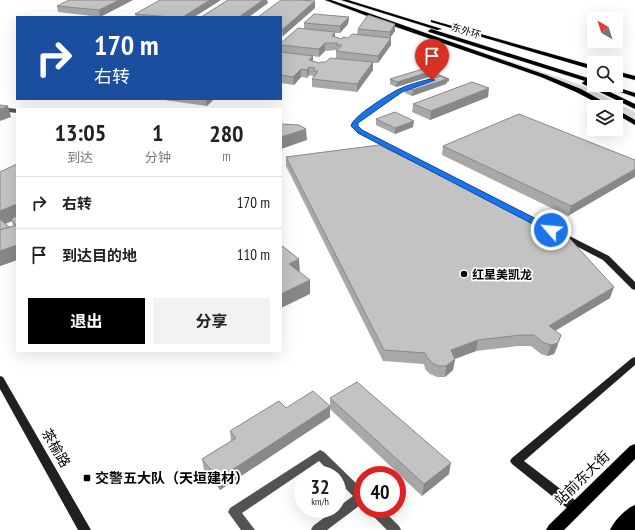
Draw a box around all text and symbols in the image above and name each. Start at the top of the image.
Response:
north arrow [587,12,623,48]
map controls [587,12,623,136]
street label: 东外环 [450,20,482,42]
text: 170 m [94,26,158,63]
icon: right [28,32,80,84]
pin [415,39,449,80]
icon: arrive [421,45,443,67]
button: search [587,56,623,92]
text: 右转 [94,65,130,88]
button: layers [587,100,623,136]
text: 13:05 [54,117,106,148]
text: 1 [152,117,163,148]
text: 280 [209,118,244,149]
text: m [222,148,231,165]
text: 到达 [67,149,93,166]
text: 分钟 [145,149,171,166]
icon: right [28,192,50,214]
text: 170 m [237,193,270,212]
text: 右转 [62,194,92,213]
position arrow [530,209,572,251]
icon: arrive [28,244,50,266]
text: 110 m [237,245,270,264]
text: 到达目的地 [62,246,137,265]
place label: 红星美凯龙 [472,267,532,282]
marker: 红星美凯龙 [459,269,469,279]
button: 退出 [28,298,145,344]
button: 分享 [153,298,270,344]
street label: 茶榆路 [38,425,74,471]
street label: 站前东大街 [551,447,613,509]
speed limit sign: 40 [354,466,406,518]
place label: 交警五大队（天垣建材） [95,469,249,487]
marker: 交警五大队（天垣建材） [82,473,92,483]
text: 32 [310,474,330,500]
text: km/h [311,495,329,508]

